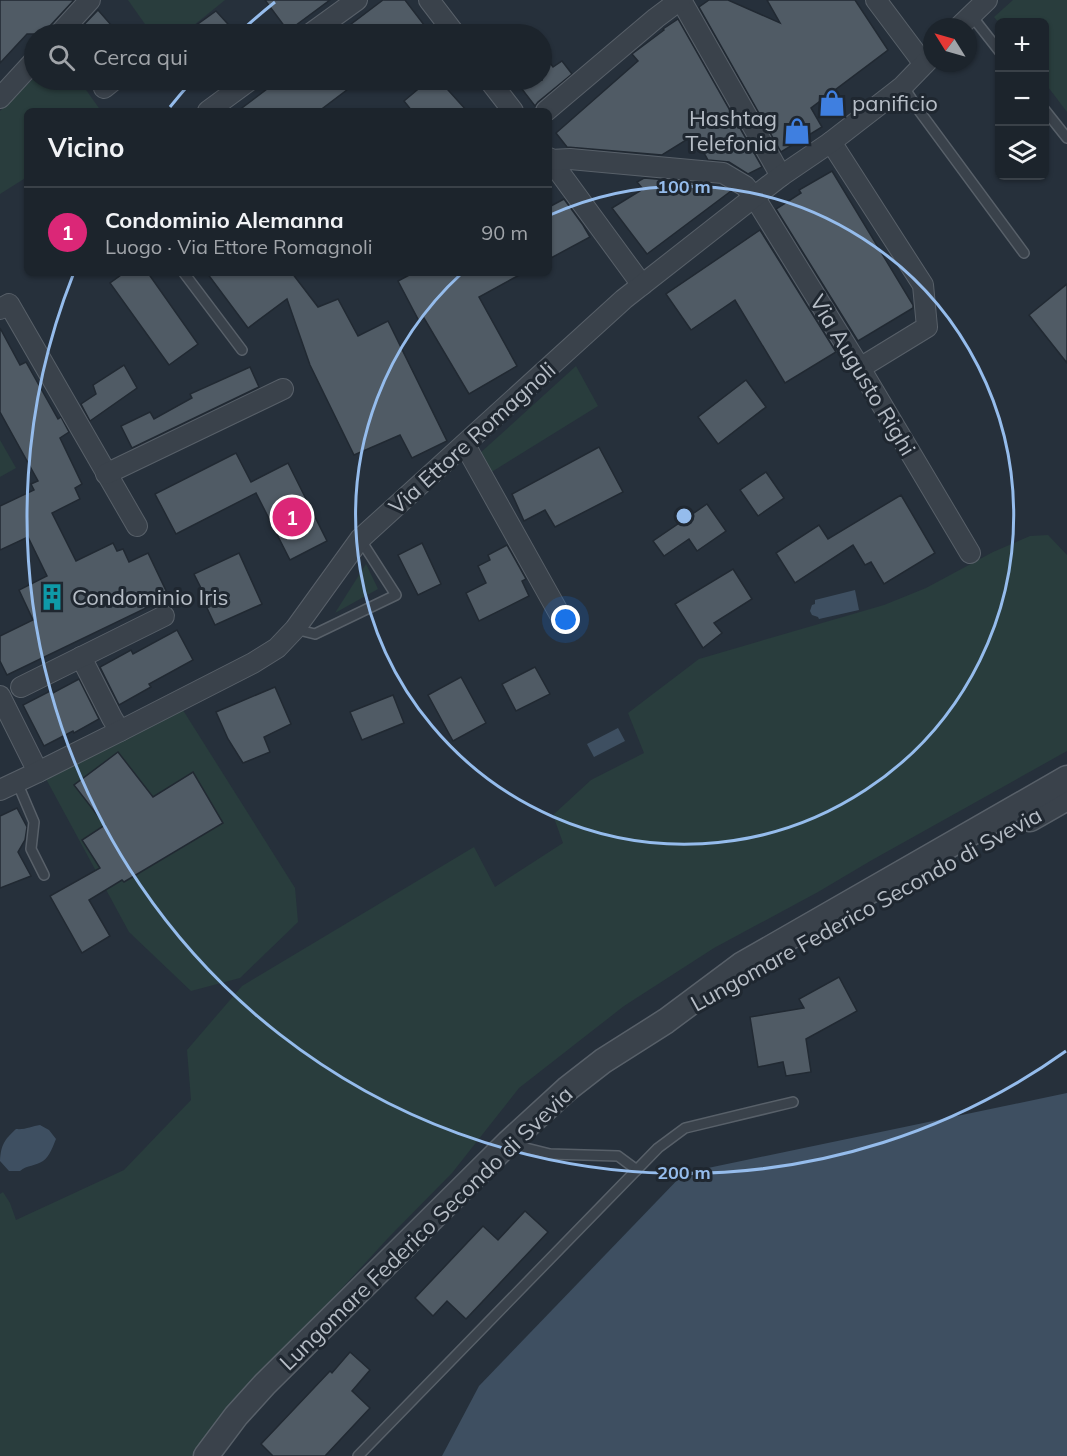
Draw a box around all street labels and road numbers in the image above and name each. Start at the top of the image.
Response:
street label: Via Augusto Righi [804,289,922,461]
street label: Via Ettore Romagnoli [383,356,561,520]
street label: Lungomare Federico Secondo di Svevia [686,801,1046,1017]
street label: Lungomare Federico Secondo di Svevia [273,1080,579,1376]

